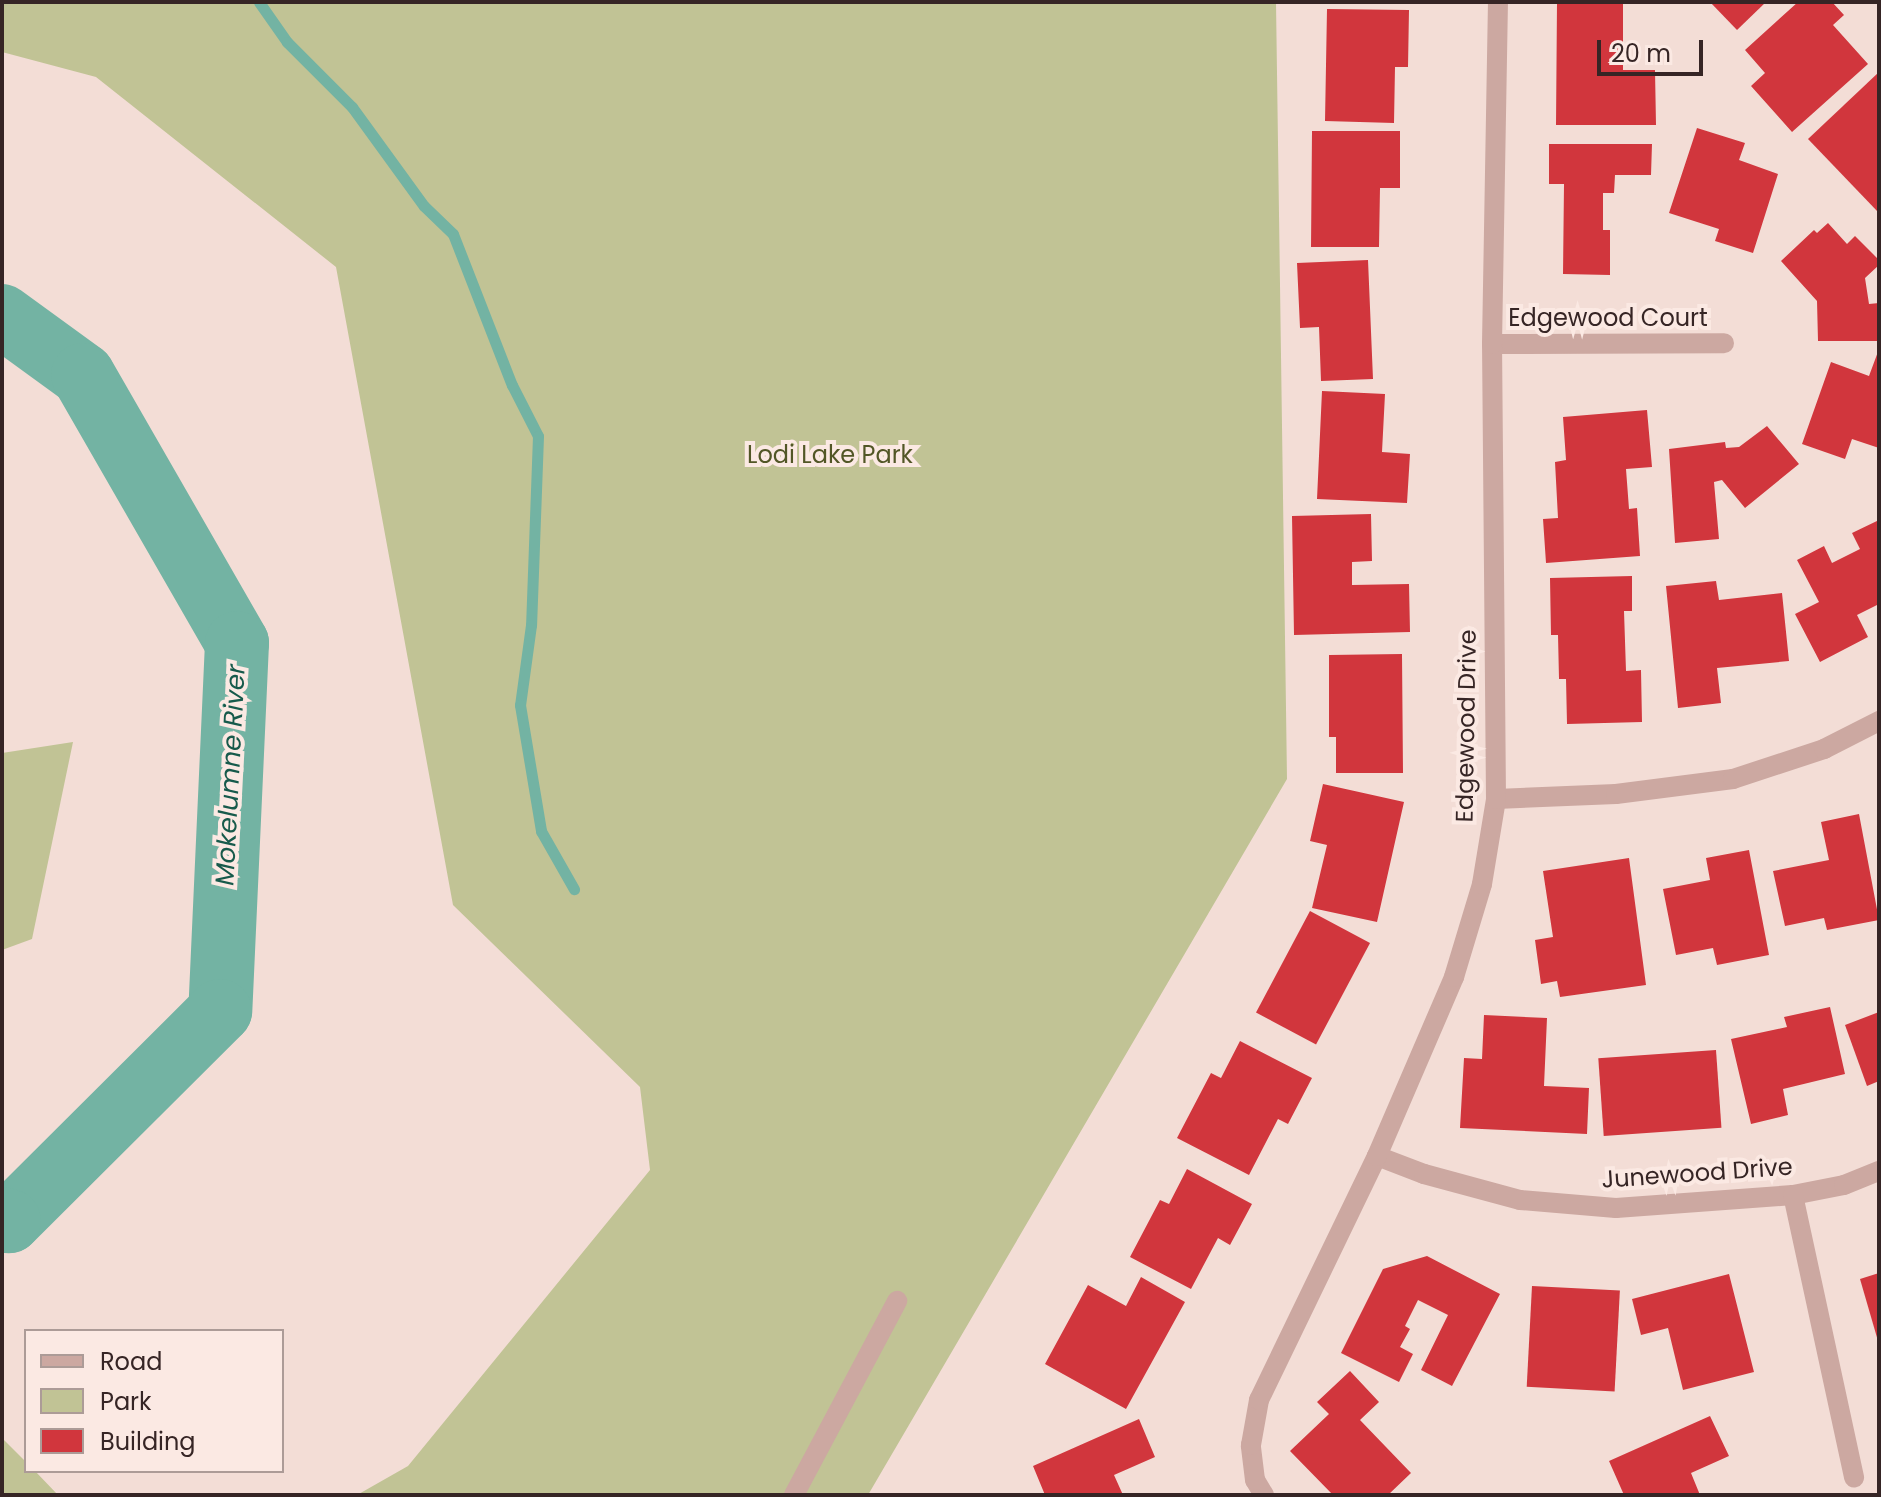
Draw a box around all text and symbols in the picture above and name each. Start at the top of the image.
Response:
scale bar [1601,24,1707,74]
text: 20 m [1611,37,1671,70]
street label: Edgewood Court [1508,304,1708,332]
park label: Lodi Lake Park [747,441,913,469]
street label: Edgewood Drive [1450,629,1482,823]
water label: Mokelumne River [210,664,252,886]
street label: Junewood Drive [1600,1152,1794,1194]
legend [24,1329,284,1473]
text: Road [100,1345,162,1378]
text: Park [100,1385,151,1418]
text: Building [100,1425,196,1458]

